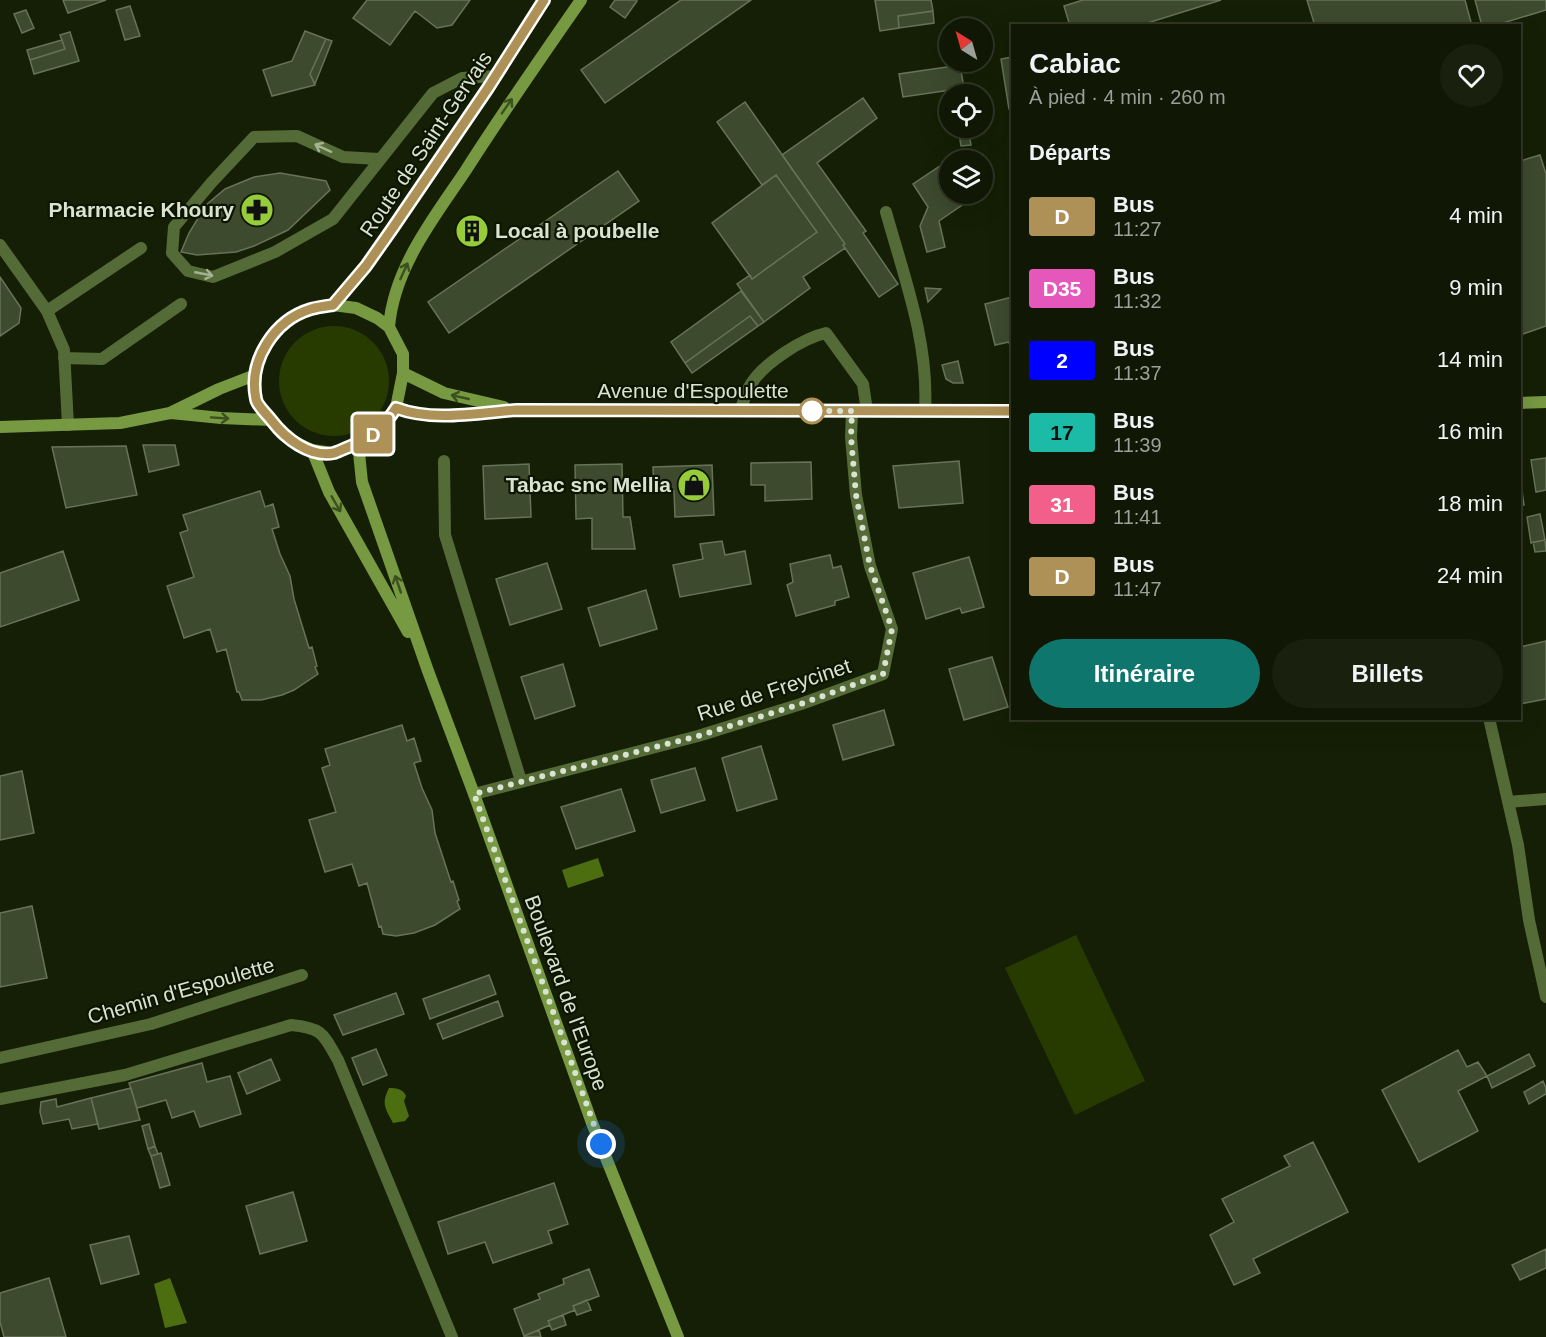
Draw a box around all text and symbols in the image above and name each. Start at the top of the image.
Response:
north arrow [939,18,993,72]
map controls [939,18,993,204]
button: heart [1440,44,1503,107]
street label: Route de Saint-Gervais [355,47,496,241]
text: Cabiac [1029,48,1121,79]
button: locate [939,84,993,138]
text: À pied · 4 min · 260 m [1029,86,1226,108]
one-way arrow [501,99,513,115]
text: Départs [1029,140,1111,165]
one-way arrow [314,141,332,153]
button: layers [939,150,993,204]
pharmacy icon: Pharmacie Khoury [239,192,275,228]
text: Bus [1113,192,1155,217]
place label: Pharmacie Khoury [48,198,234,221]
text: 4 min [1449,203,1503,228]
text: D [1054,205,1070,228]
building icon: Local à poubelle [454,213,490,249]
text: 11:27 [1113,218,1162,240]
place label: Local à poubelle [495,219,660,242]
one-way arrow [398,263,410,281]
text: Bus [1113,264,1155,289]
one-way arrow [194,269,213,280]
text: 9 min [1449,275,1503,300]
text: D35 [1043,277,1081,300]
text: 11:32 [1113,290,1162,312]
text: Bus [1113,336,1155,361]
text: 14 min [1437,347,1503,372]
text: 2 [1056,349,1068,372]
text: 11:37 [1113,362,1162,384]
street label: Avenue d'Espoulette [597,379,789,402]
one-way arrow [451,390,470,402]
unlabelled marker [799,398,825,424]
text: Bus [1113,408,1155,433]
one-way arrow [210,413,230,424]
line badge: D [354,414,392,454]
text: 16 min [1437,419,1503,444]
text: 17 [1050,421,1074,444]
text: D [365,423,381,446]
text: 11:39 [1113,434,1162,456]
shop icon: Tabac snc Mellia [676,467,712,503]
place label: Tabac snc Mellia [506,473,671,496]
text: Bus [1113,480,1155,505]
text: 18 min [1437,491,1503,516]
text: 31 [1050,493,1074,516]
one-way arrow [330,495,342,512]
text: 11:41 [1113,506,1162,528]
text: Bus [1113,552,1155,577]
text: 24 min [1437,563,1503,588]
text: D [1054,565,1070,588]
one-way arrow [391,575,402,594]
text: 11:47 [1113,578,1162,600]
button: Itinéraire [1029,639,1260,708]
button: Billets [1272,639,1503,708]
street label: Rue de Freycinet [694,654,854,725]
street label: Boulevard de l'Europe [520,892,613,1094]
street label: Chemin d'Espoulette [85,953,277,1028]
your location [586,1129,616,1159]

